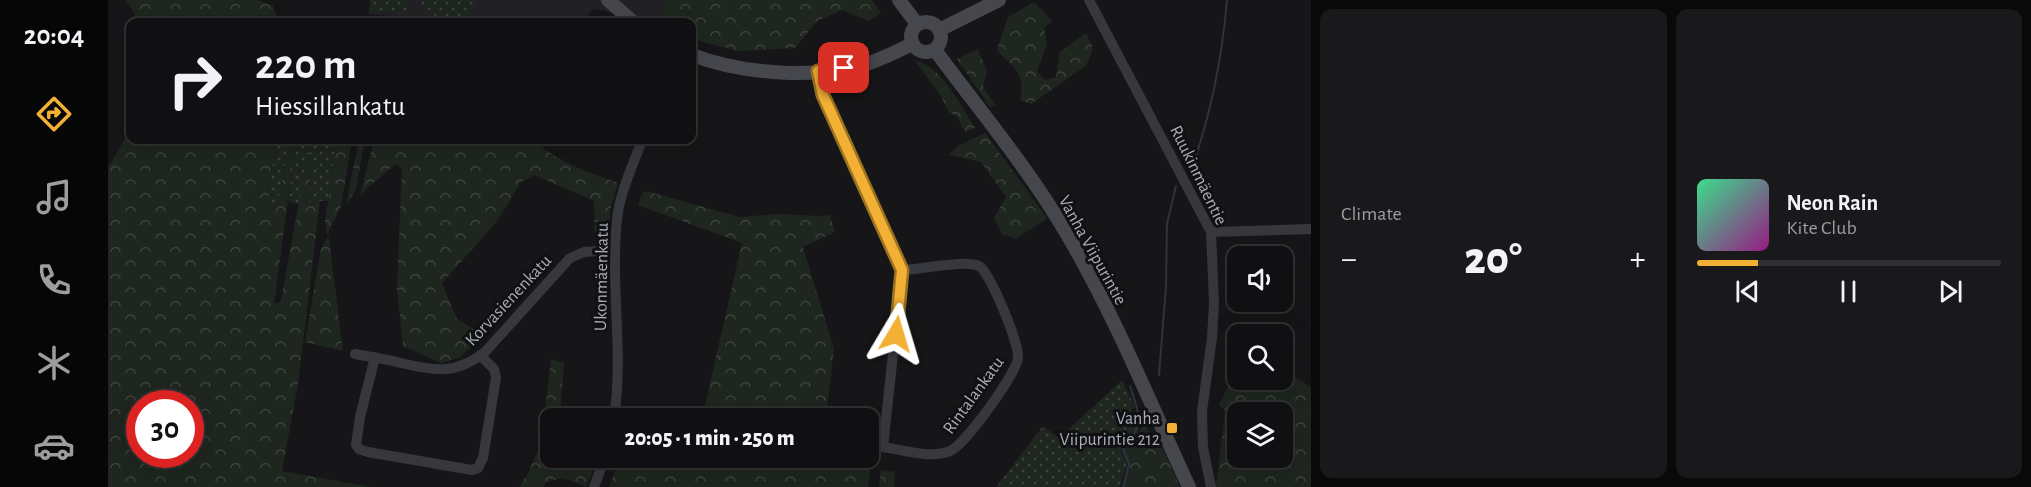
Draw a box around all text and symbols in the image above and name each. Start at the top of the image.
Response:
text: 20:04 [24,22,84,49]
icon: right [156,42,234,120]
pin [818,42,869,93]
text: 220 m [255,44,357,86]
icon: arrive [827,51,860,84]
icon: directions [33,93,75,135]
text: Hiessillankatu [255,93,405,120]
street label: Ruukinmäentie [1166,123,1230,228]
icon: music [33,176,75,218]
text: Neon Rain [1787,192,1878,214]
street label: Vanha Viipurintie [1055,193,1130,308]
text: Climate [1341,204,1402,224]
text: Kite Club [1787,218,1857,238]
street label: Ukonmäenkatu [592,223,612,331]
text: 20° [1464,237,1522,282]
text: − [1341,243,1357,276]
text: + [1630,243,1645,276]
map controls [1227,246,1293,468]
button: sound [1227,246,1293,312]
street label: Korvasienenkatu [462,252,555,350]
icon: phone [33,259,75,301]
icon: previous [1731,275,1764,308]
icon: pause [1832,275,1865,308]
icon: next [1934,275,1967,308]
position arrow [864,302,928,366]
button: search [1227,324,1293,390]
icon: climate [33,342,75,384]
street label: Rintalankatu [940,354,1008,438]
speed limit sign: 30 [126,390,204,468]
button: layers [1227,402,1293,468]
place label: Vanha Viipurintie 212 [1060,410,1160,449]
marker: Vanha Viipurintie 212 [1165,421,1179,435]
icon: car [33,425,75,467]
text: 20:05 · 1 min · 250 m [624,427,795,449]

